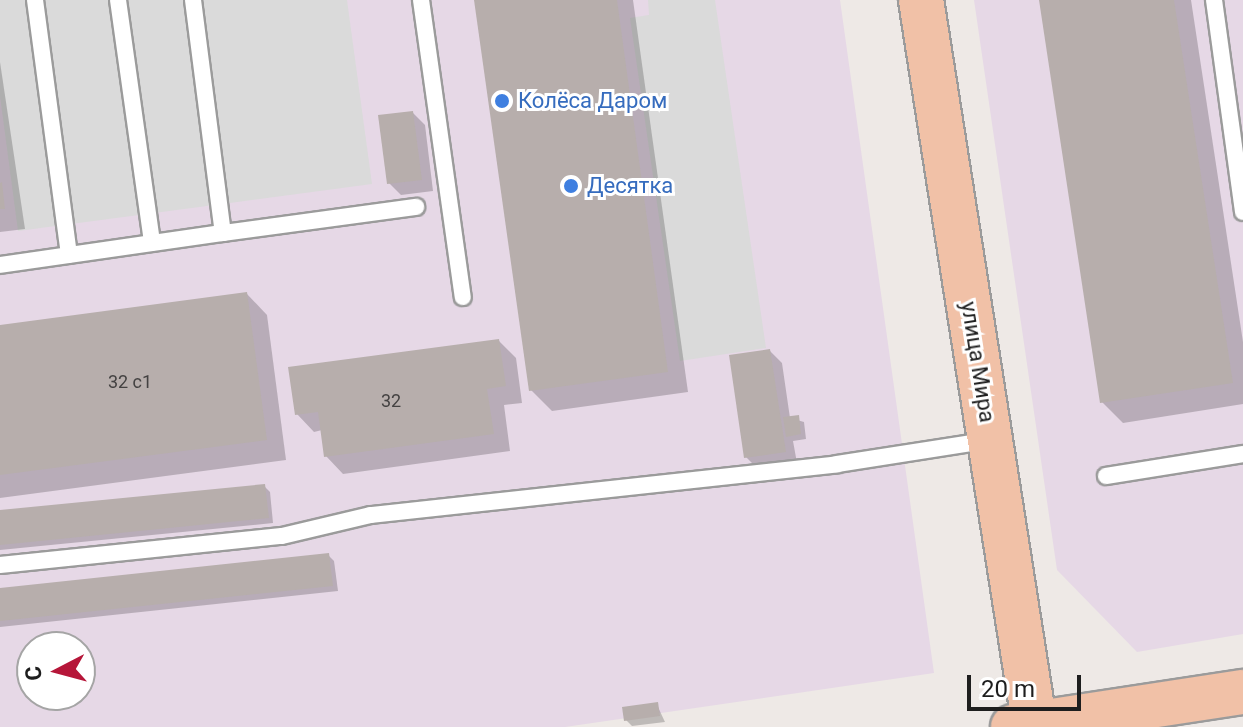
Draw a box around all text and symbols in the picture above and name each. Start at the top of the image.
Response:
place label: Колёса Даром [518,88,667,114]
marker: Колёса Даром [493,92,511,110]
place label: Десятка [587,173,673,199]
marker: Десятка [562,177,580,195]
street label: улица Мира [955,300,1001,424]
house number: 32 с1 [108,371,152,393]
house number: 32 [381,390,401,412]
north arrow [16,631,96,711]
scale bar [971,659,1085,709]
text: С [20,665,47,682]
text: 20 m [981,675,1035,703]

